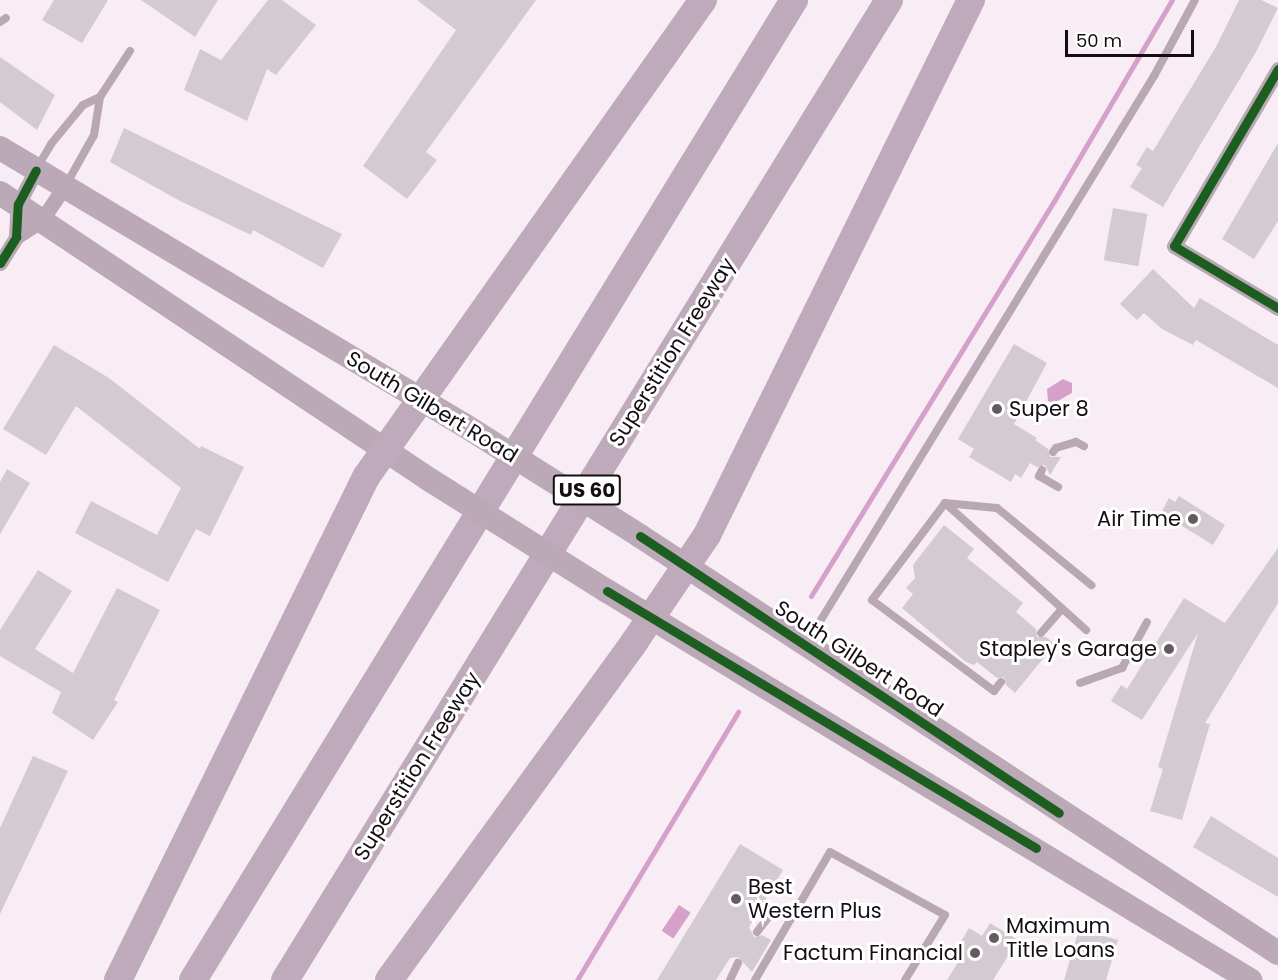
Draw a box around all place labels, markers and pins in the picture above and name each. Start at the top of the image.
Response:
place label: Super 8 [1009,396,1089,422]
marker: Super 8 [990,402,1004,416]
place label: Air Time [1097,506,1181,532]
marker: Air Time [1186,512,1200,526]
place label: Stapley's Garage [979,636,1157,662]
marker: Stapley's Garage [1162,642,1176,656]
place label: Best Western Plus [748,874,882,924]
marker: Best Western Plus [729,892,743,906]
place label: Maximum Title Loans [1006,913,1115,963]
marker: Maximum Title Loans [987,931,1001,945]
place label: Factum Financial [783,940,963,966]
marker: Factum Financial [968,946,982,960]

